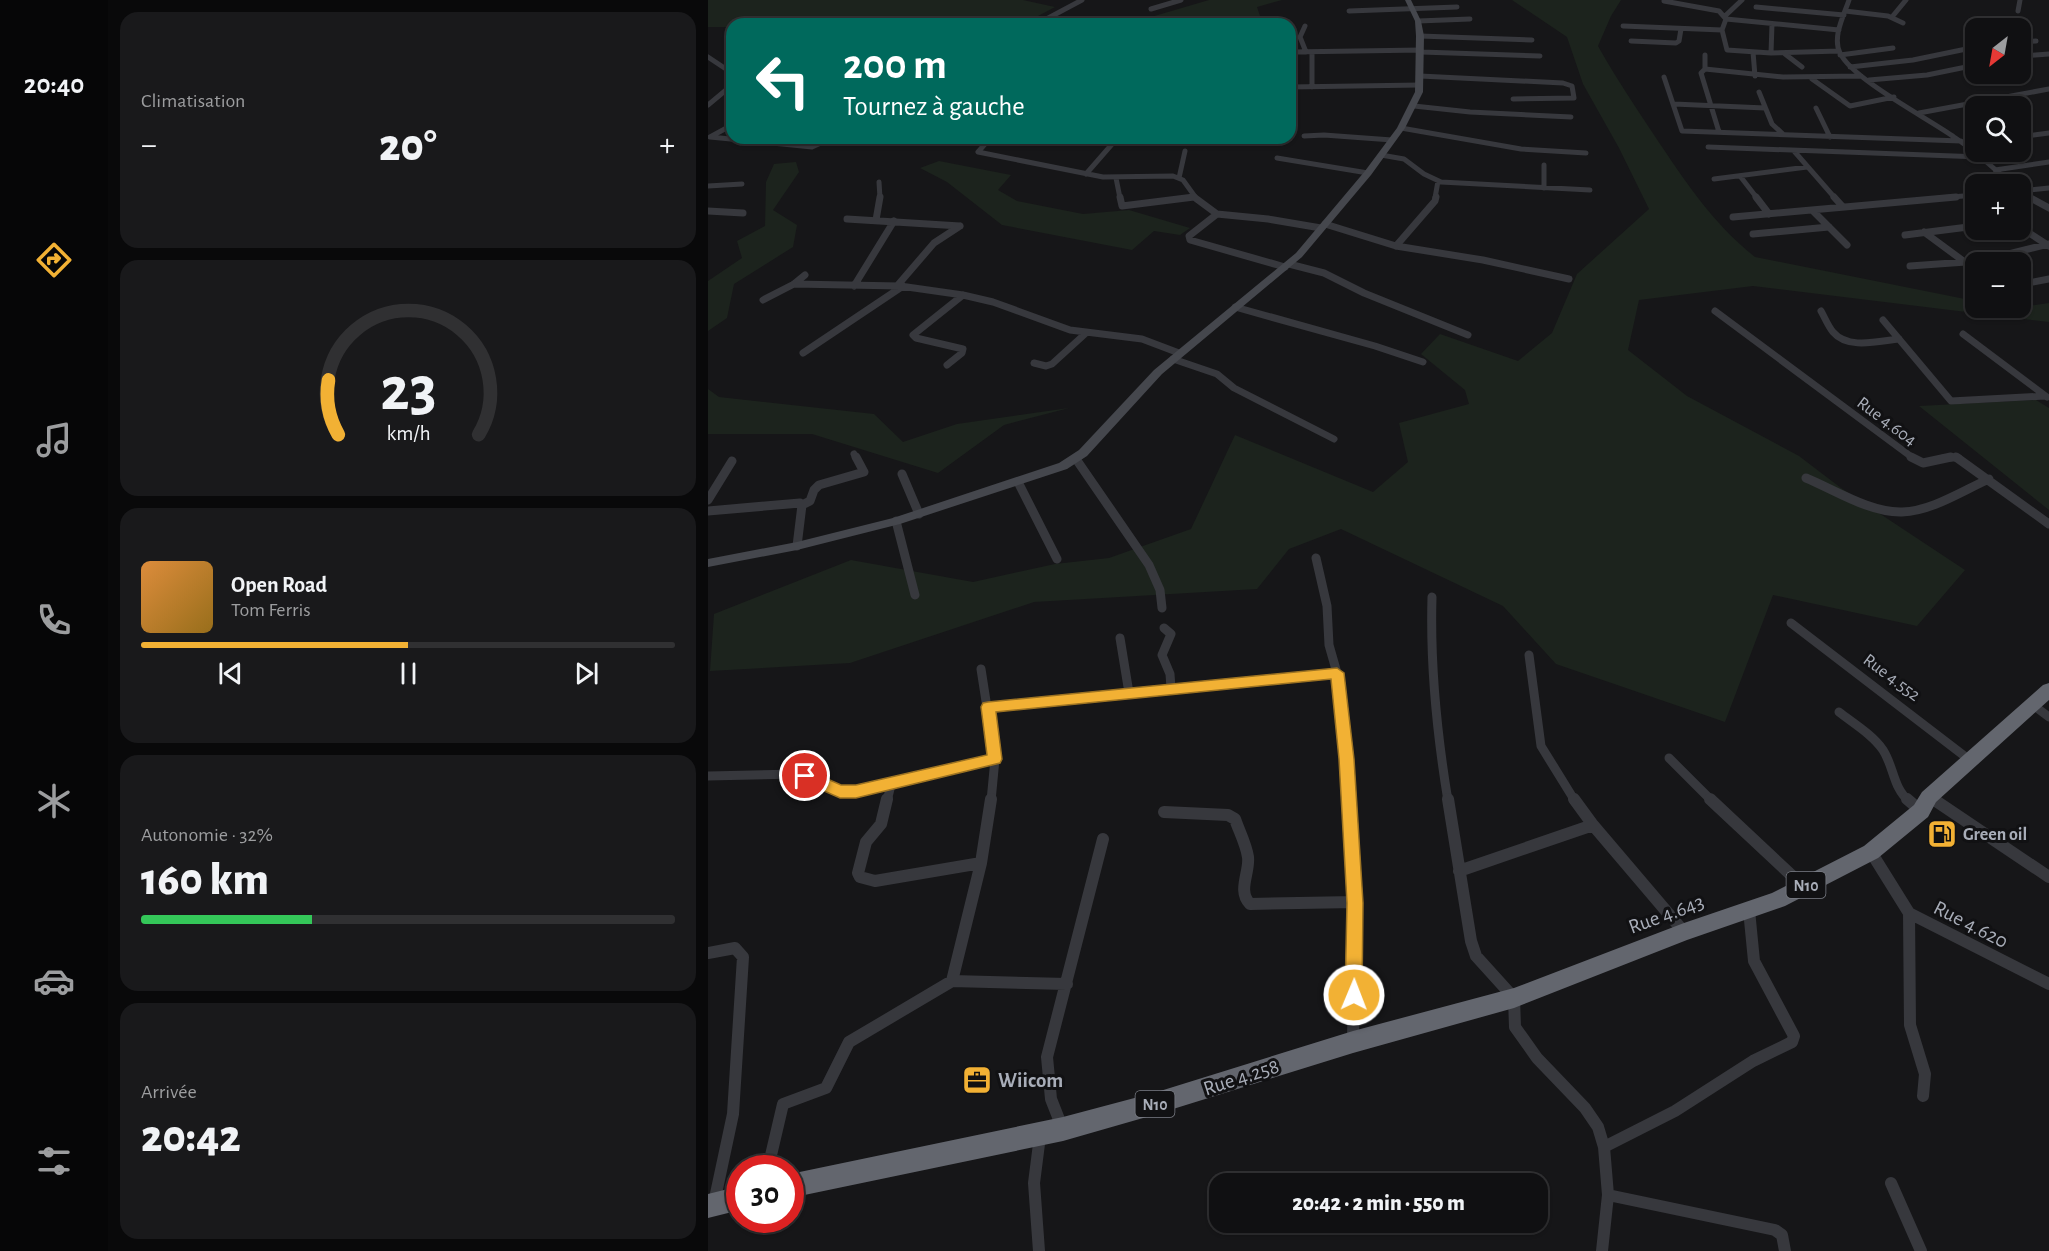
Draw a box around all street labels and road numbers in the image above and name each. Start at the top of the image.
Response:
street label: Rue 4.604 [1853,394,1920,450]
street label: Rue 4.552 [1860,651,1923,705]
road number: N10 [1786,872,1826,898]
street label: Rue 4.643 [1626,891,1707,938]
street label: Rue 4.620 [1930,897,2011,952]
street label: Rue 4.258 [1201,1055,1282,1100]
road number: N10 [1136,1091,1174,1117]

